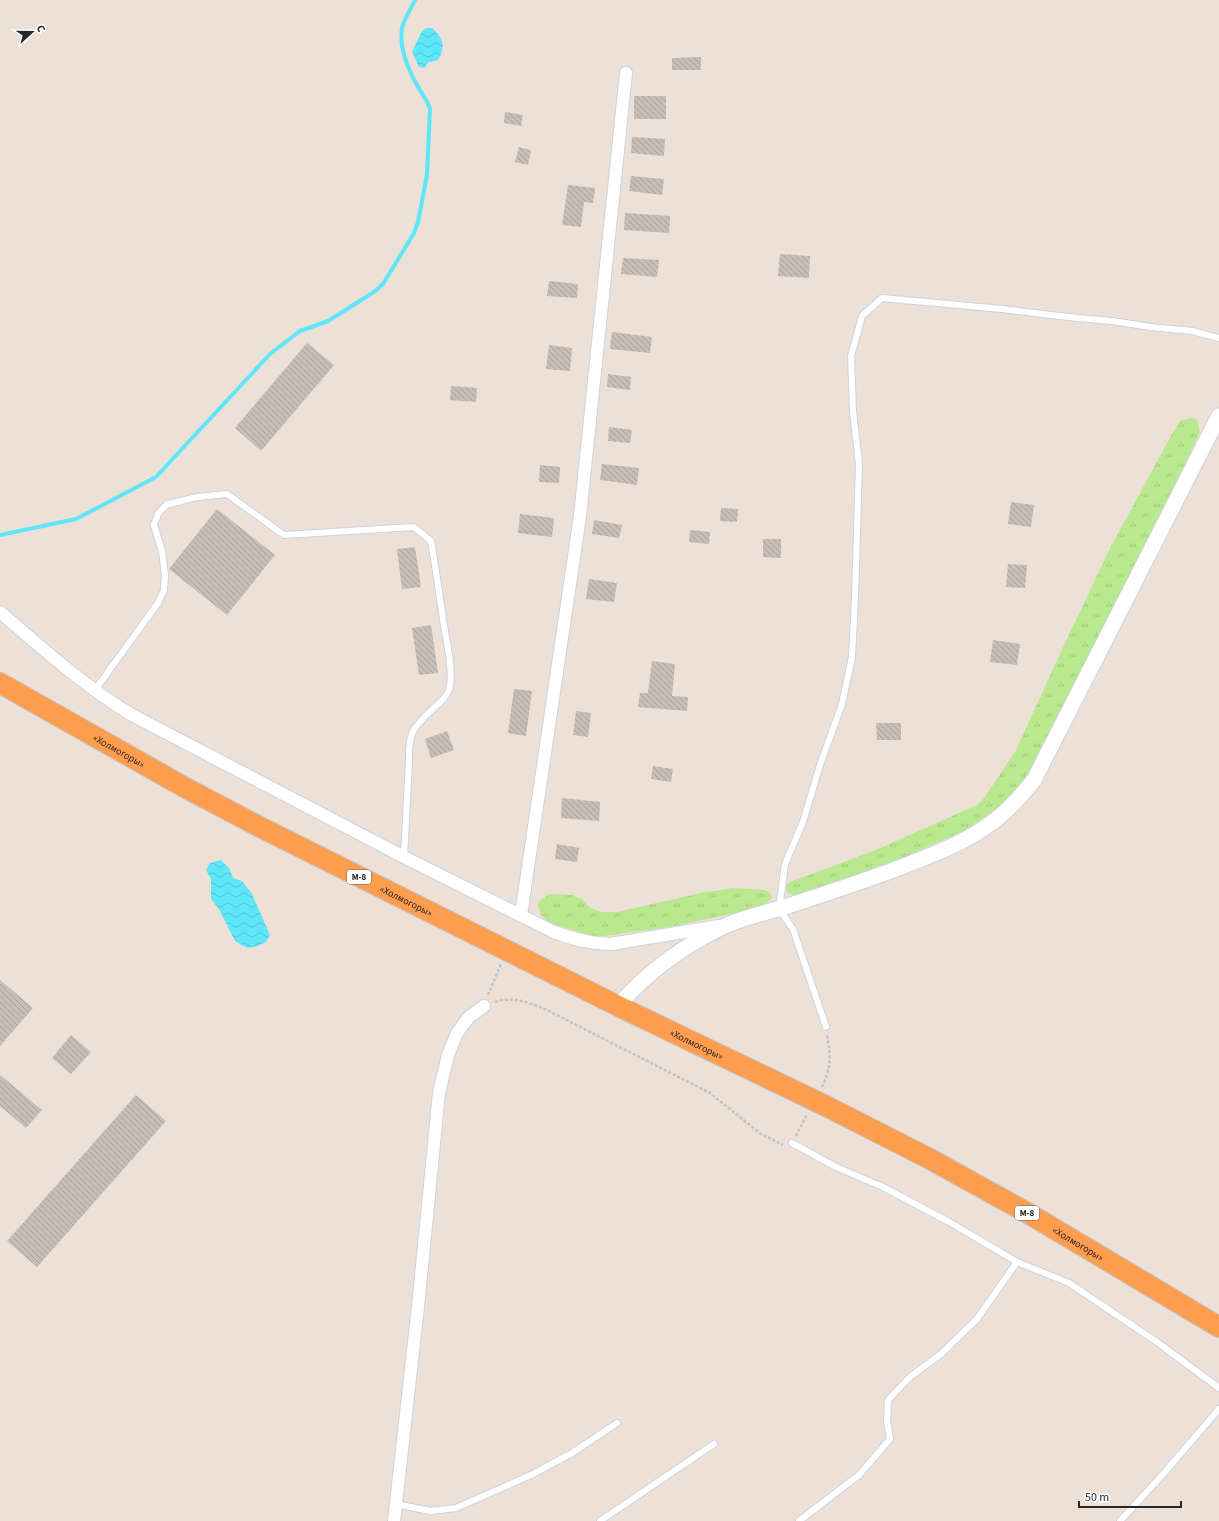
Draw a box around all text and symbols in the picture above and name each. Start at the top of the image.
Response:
north arrow [12,12,52,52]
text: С [33,23,49,35]
street label: «Холмогоры» [90,731,147,772]
road number: М-8 [347,870,371,884]
street label: «Холмогоры» [377,882,435,920]
street label: «Холмогоры» [668,1026,725,1064]
road number: М-8 [1015,1206,1039,1220]
street label: «Холмогоры» [1050,1223,1106,1265]
scale bar [1079,1483,1181,1509]
text: 50 m [1085,1489,1109,1506]

